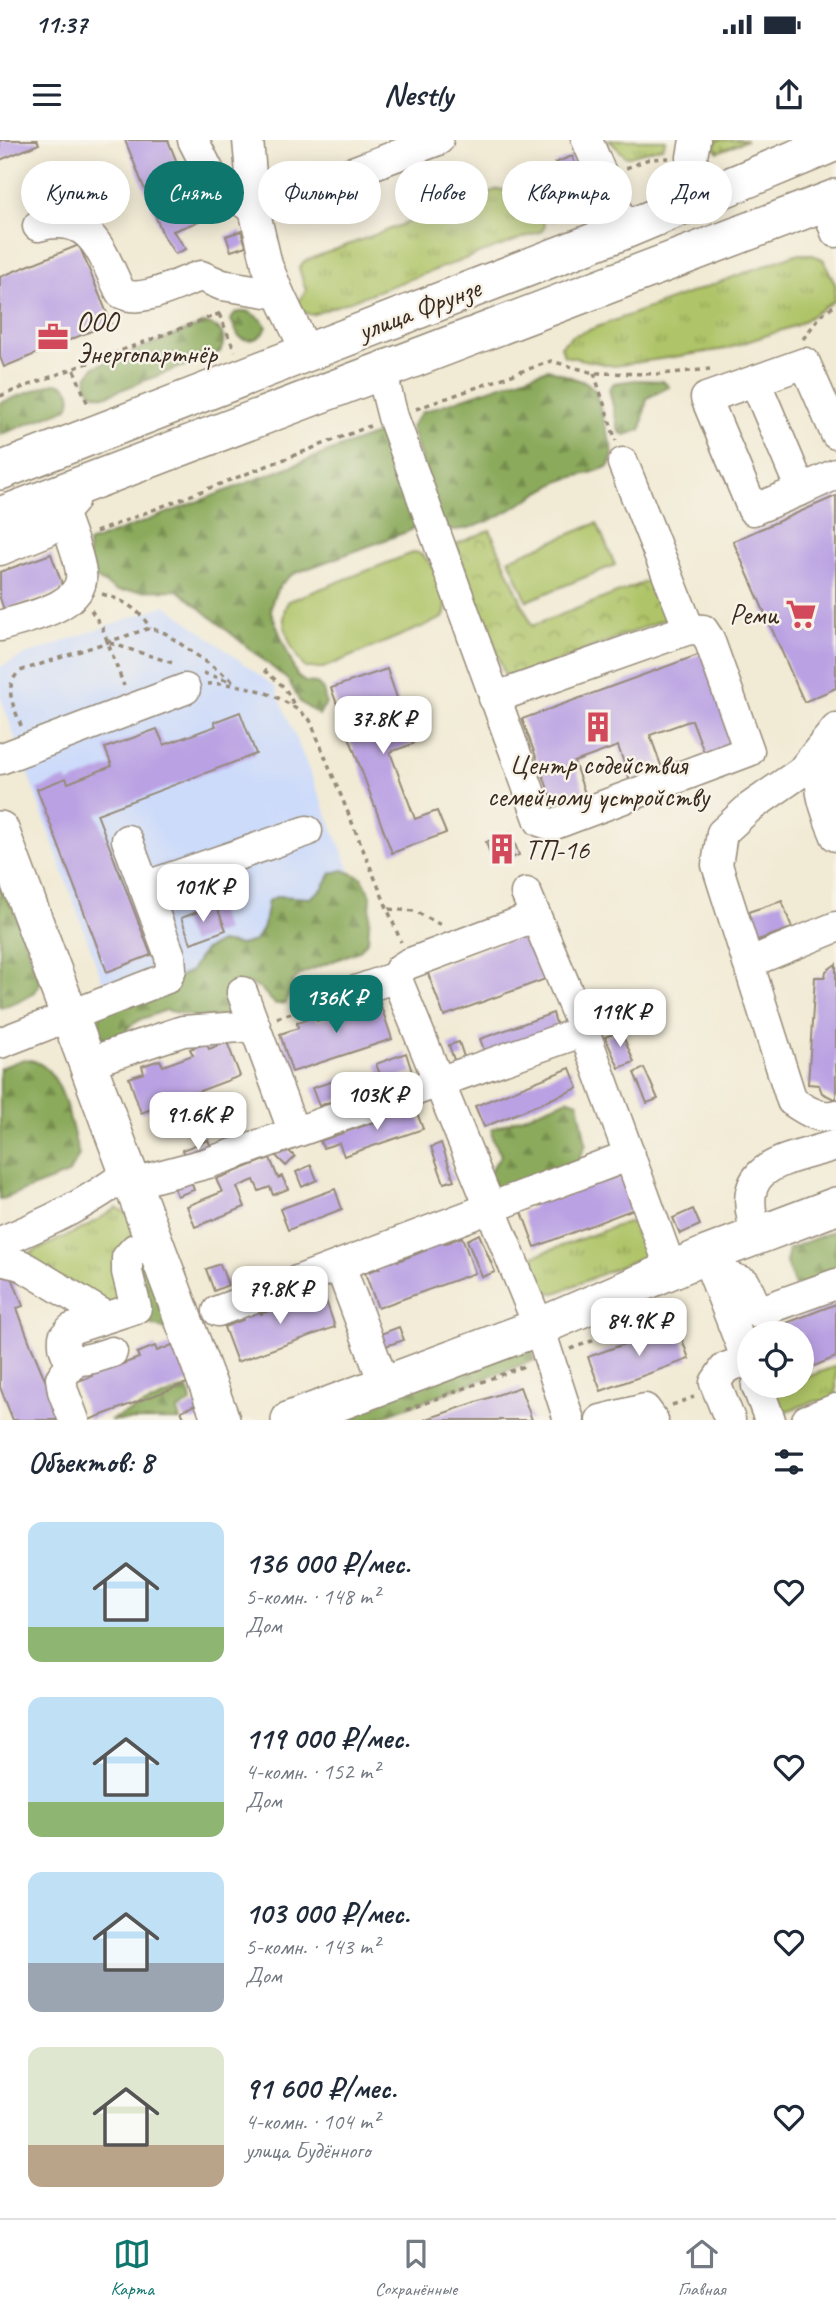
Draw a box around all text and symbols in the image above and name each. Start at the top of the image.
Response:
text: 11:37 [35,8,87,41]
text: Nestly [383,74,453,115]
icon: menu [28,76,66,114]
icon: share [770,76,808,114]
chip: Купить [21,161,130,224]
chip: Снять [144,161,244,224]
chip: Фильтры [258,161,381,224]
chip: Новое [395,161,488,224]
chip: Квартира [502,161,632,224]
chip: Дом [646,161,732,224]
street label: улица Фрунзе [351,269,487,349]
place label: ООО Энергопартнёр [76,304,218,371]
office icon: ООО Энергопартнёр [36,320,70,354]
place label: Реми [729,597,780,632]
supermarket icon: Реми [784,597,818,631]
pin: 37.8K ₽ [318,696,448,756]
text: 37.8K ₽ [351,704,415,733]
building icon: Центр содействия семейному устройству [581,710,615,744]
place label: Центр содействия семейному устройству [487,747,711,814]
building icon: ТП-16 [485,832,519,866]
place label: ТП-16 [525,832,590,867]
pin: 101K ₽ [146,864,260,924]
text: 101K ₽ [173,872,233,901]
pin: 136K ₽ [279,976,393,1035]
text: 136K ₽ [306,983,366,1012]
pin: 119K ₽ [563,990,677,1049]
text: 119K ₽ [590,997,650,1026]
pin: 103K ₽ [320,1072,434,1132]
text: 103K ₽ [347,1080,407,1109]
pin: 91.6K ₽ [133,1093,263,1152]
text: 91.6K ₽ [166,1100,230,1129]
pin: 79.8K ₽ [215,1266,345,1326]
text: 79.8K ₽ [248,1274,312,1303]
pin: 84.9K ₽ [574,1298,704,1358]
text: 84.9K ₽ [607,1306,671,1335]
map controls [737,1321,814,1398]
button: locate [737,1321,814,1398]
text: Объектов: 8 [28,1443,153,1481]
icon: filters [770,1443,808,1481]
text: 136 000 ₽/мес. [245,1544,410,1582]
icon: home [84,1550,168,1634]
icon: heart [770,1573,808,1611]
text: 5-комн. · 148 m² [245,1582,379,1611]
text: Дом [245,1611,282,1640]
text: 119 000 ₽/мес. [245,1719,409,1757]
icon: home [84,1725,168,1809]
icon: heart [770,1748,808,1786]
text: 4-комн. · 152 m² [245,1757,379,1786]
text: Дом [245,1786,282,1815]
text: 103 000 ₽/мес. [245,1894,410,1932]
icon: home [84,1900,168,1984]
icon: heart [770,1923,808,1961]
text: 5-комн. · 143 m² [245,1932,379,1961]
text: Дом [245,1961,282,1990]
text: 91 600 ₽/мес. [245,2069,396,2107]
icon: home [84,2075,168,2159]
icon: heart [770,2098,808,2136]
text: 4-комн. · 104 m² [245,2107,379,2136]
text: улица Будённого [245,2136,370,2165]
tab: Карта [110,2235,154,2301]
tab: Сохранённые [375,2235,457,2301]
tab: Главная [678,2235,726,2301]

